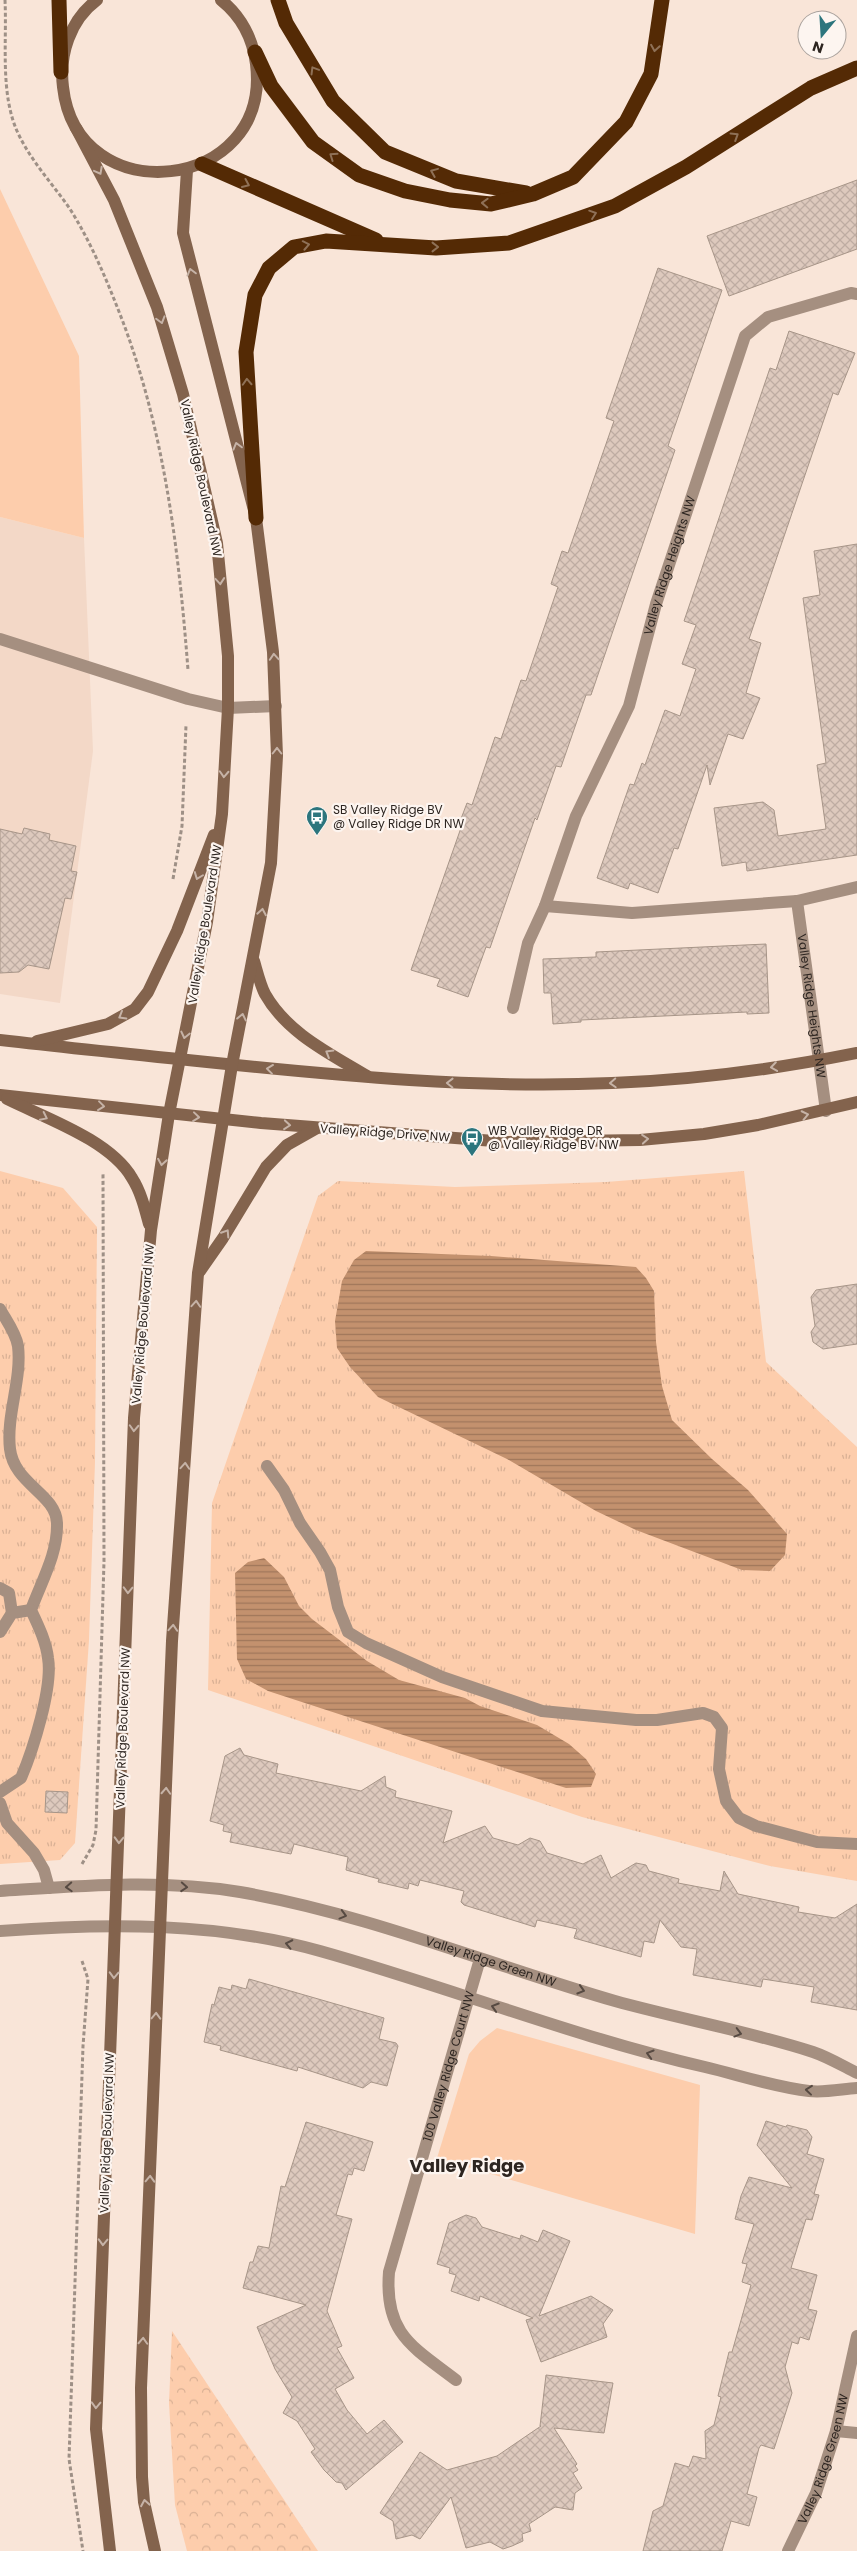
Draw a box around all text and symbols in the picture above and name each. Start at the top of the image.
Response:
north arrow [797,10,847,60]
text: N [810,36,826,59]
one-way arrow [650,45,661,53]
one-way arrow [310,66,320,75]
one-way arrow [729,133,738,142]
one-way arrow [329,153,339,162]
one-way arrow [93,165,103,174]
one-way arrow [431,168,439,178]
one-way arrow [241,177,250,188]
one-way arrow [481,198,489,208]
one-way arrow [588,210,596,220]
one-way arrow [302,240,310,251]
one-way arrow [432,242,440,252]
one-way arrow [187,268,197,276]
one-way arrow [155,316,166,325]
one-way arrow [242,377,253,385]
street label: Valley Ridge Boulevard NW [176,398,227,558]
one-way arrow [232,441,243,450]
street label: Valley Ridge Heights NW [639,493,699,637]
one-way arrow [215,577,226,585]
one-way arrow [268,653,279,661]
one-way arrow [272,746,282,754]
one-way arrow [219,771,230,779]
place label: SB Valley Ridge BV @ Valley Ridge DR NW [333,801,464,832]
bus stop icon: SB Valley Ridge BV @ Valley Ridge DR NW [305,805,329,836]
street label: Valley Ridge Boulevard NW [184,843,226,1005]
one-way arrow [194,871,204,880]
one-way arrow [257,908,267,917]
street label: Valley Ridge Heights NW [794,933,830,1079]
one-way arrow [118,1010,127,1020]
one-way arrow [236,1012,247,1021]
one-way arrow [180,1031,191,1039]
one-way arrow [326,1050,335,1060]
one-way arrow [770,1061,778,1072]
one-way arrow [266,1064,274,1075]
one-way arrow [446,1078,454,1089]
one-way arrow [609,1078,617,1089]
one-way arrow [97,1100,105,1111]
one-way arrow [801,1110,810,1121]
one-way arrow [38,1111,47,1121]
one-way arrow [192,1111,200,1122]
street label: Valley Ridge Drive NW [320,1119,451,1146]
one-way arrow [283,1120,291,1131]
place label: WB Valley Ridge DR @ Valley Ridge BV NW [488,1122,619,1153]
bus stop icon: WB Valley Ridge DR @ Valley Ridge BV NW [460,1126,484,1157]
one-way arrow [641,1134,649,1145]
one-way arrow [157,1158,167,1166]
one-way arrow [220,1229,229,1238]
street label: Valley Ridge Boulevard NW [127,1243,158,1405]
one-way arrow [191,1300,202,1308]
one-way arrow [128,1424,139,1432]
one-way arrow [179,1462,190,1470]
one-way arrow [122,1586,133,1594]
one-way arrow [168,1624,179,1632]
street label: Valley Ridge Boulevard NW [111,1647,134,1809]
one-way arrow [160,1787,171,1795]
one-way arrow [114,1836,124,1844]
one-way arrow [64,1881,72,1892]
one-way arrow [180,1881,188,1892]
one-way arrow [339,1909,347,1919]
street label: Valley Ridge Green NW [423,1932,559,1991]
one-way arrow [285,1939,294,1950]
one-way arrow [108,1971,119,1979]
one-way arrow [577,1985,585,1995]
street label: 100 Valley Ridge Court NW [418,1989,478,2143]
one-way arrow [491,2003,499,2013]
one-way arrow [151,2012,162,2020]
one-way arrow [734,2027,742,2037]
one-way arrow [647,2049,655,2059]
street label: Valley Ridge Boulevard NW [95,2052,118,2214]
one-way arrow [804,2085,812,2096]
district label: Valley Ridge [410,2153,524,2178]
one-way arrow [144,2174,155,2182]
one-way arrow [97,2239,108,2247]
one-way arrow [137,2337,148,2345]
street label: Valley Ridge Green NW [793,2392,852,2527]
one-way arrow [91,2401,102,2409]
one-way arrow [141,2499,151,2508]

